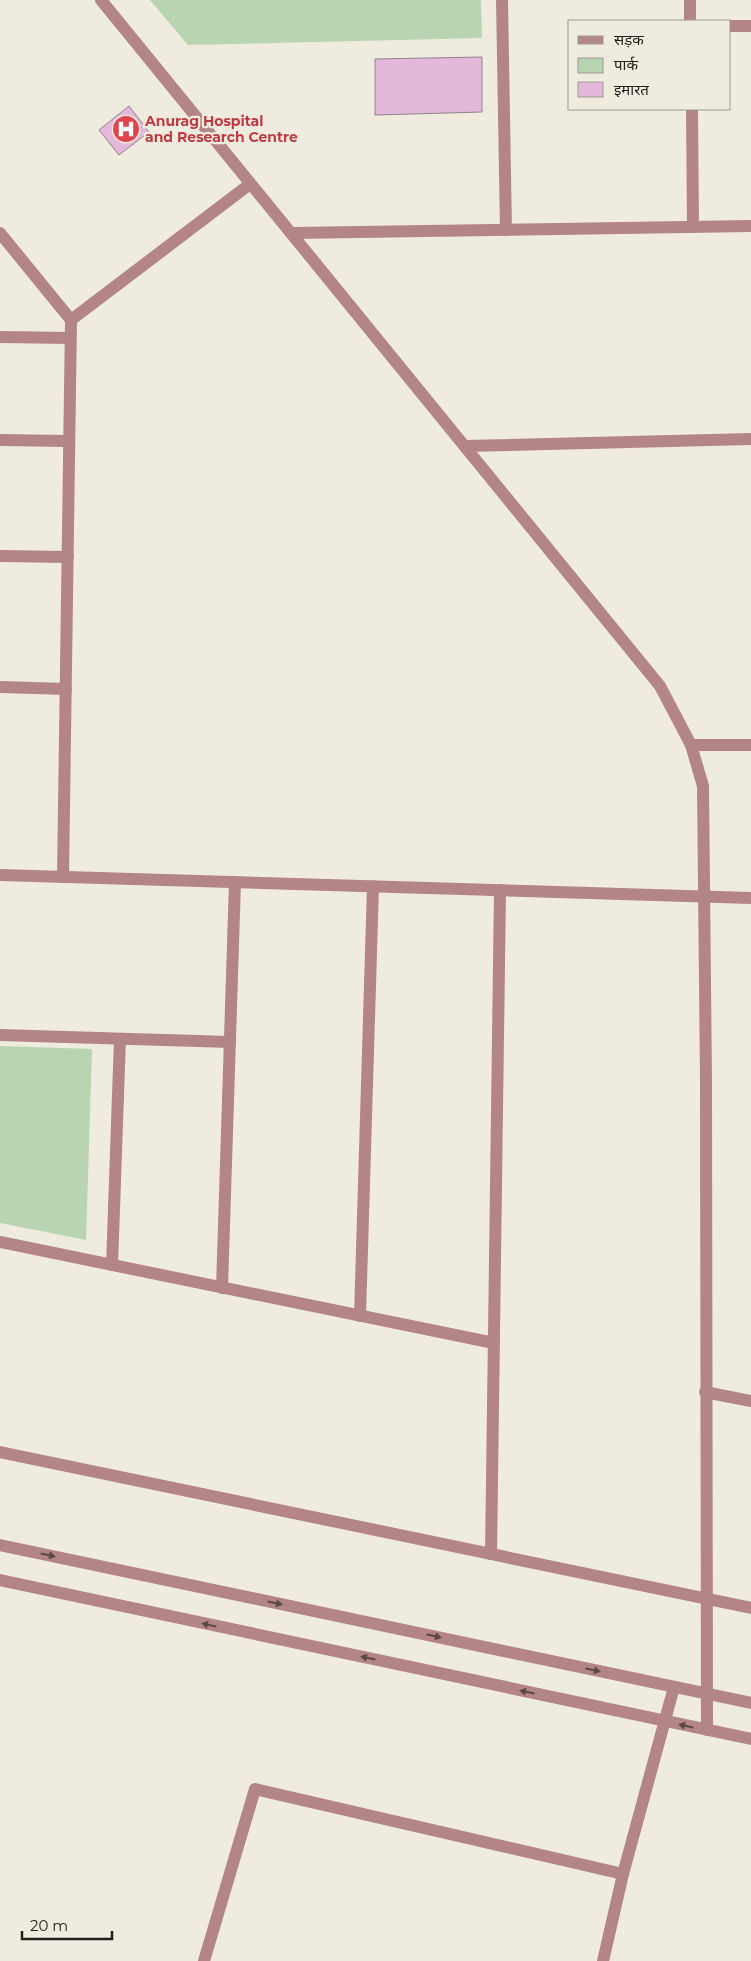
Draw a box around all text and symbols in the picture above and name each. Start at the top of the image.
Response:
legend [568,20,731,110]
text: सड़क [614,30,644,49]
text: पार्क [614,55,638,74]
text: इमारत [614,80,649,99]
place label: Anurag Hospital and Research Centre [144,112,298,146]
hospital icon: Anurag Hospital and Research Centre [111,114,141,144]
one-way arrow [40,1551,55,1559]
one-way arrow [268,1599,283,1607]
one-way arrow [202,1621,217,1629]
one-way arrow [427,1632,442,1640]
one-way arrow [360,1654,376,1662]
one-way arrow [586,1666,601,1674]
one-way arrow [520,1688,535,1696]
one-way arrow [678,1721,694,1729]
scale bar [22,1908,112,1940]
text: 20 m [30,1916,68,1935]

